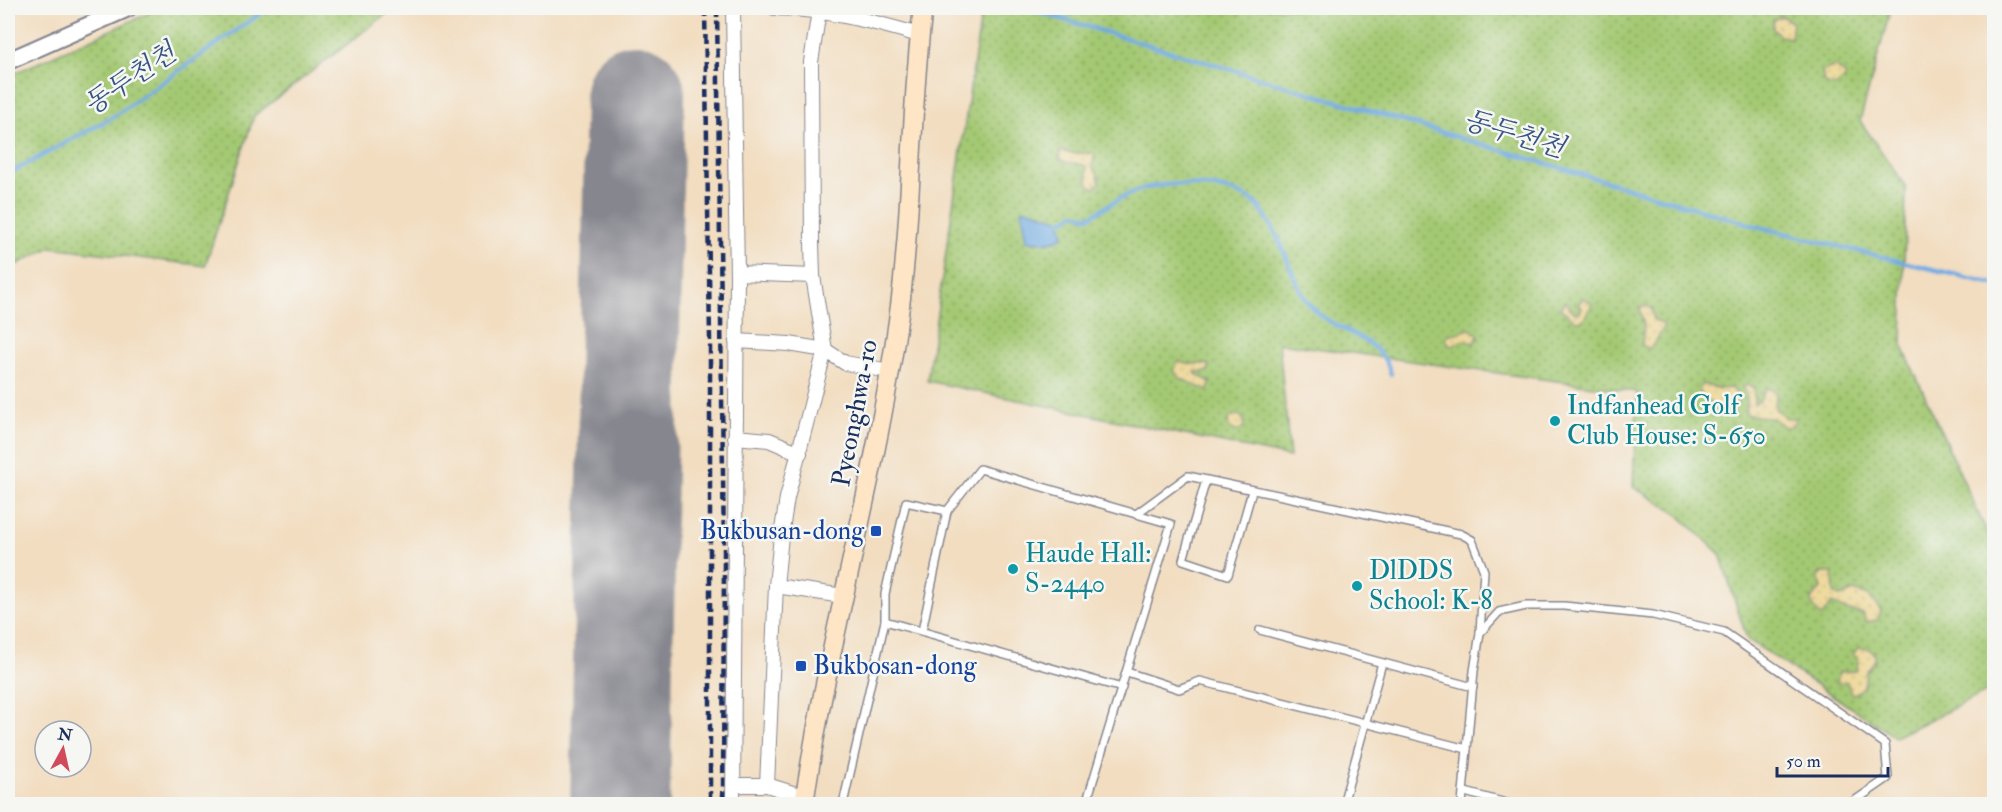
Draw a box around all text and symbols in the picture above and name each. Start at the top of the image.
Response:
water label: 동두천천 [78,35,184,122]
water label: 동두천천 [1459,103,1571,166]
street label: Pyeonghwa-ro [825,337,885,489]
place label: Indfanhead Golf Club House: S-650 [1567,390,1766,452]
marker: Indfanhead Golf Club House: S-650 [1548,414,1562,428]
place label: Bukbusan-dong [700,515,865,547]
marker: Bukbusan-dong [869,524,883,538]
place label: Haude Hall: S-2440 [1025,538,1151,600]
place label: DlDDS School: K-8 [1369,555,1492,617]
marker: Haude Hall: S-2440 [1006,562,1020,576]
marker: DlDDS School: K-8 [1350,579,1364,593]
place label: Bukbosan-dong [813,650,978,682]
marker: Bukbosan-dong [794,659,808,673]
north arrow [33,719,93,779]
text: N [55,724,74,746]
scale bar [1777,740,1888,778]
text: 50 m [1786,750,1821,773]

